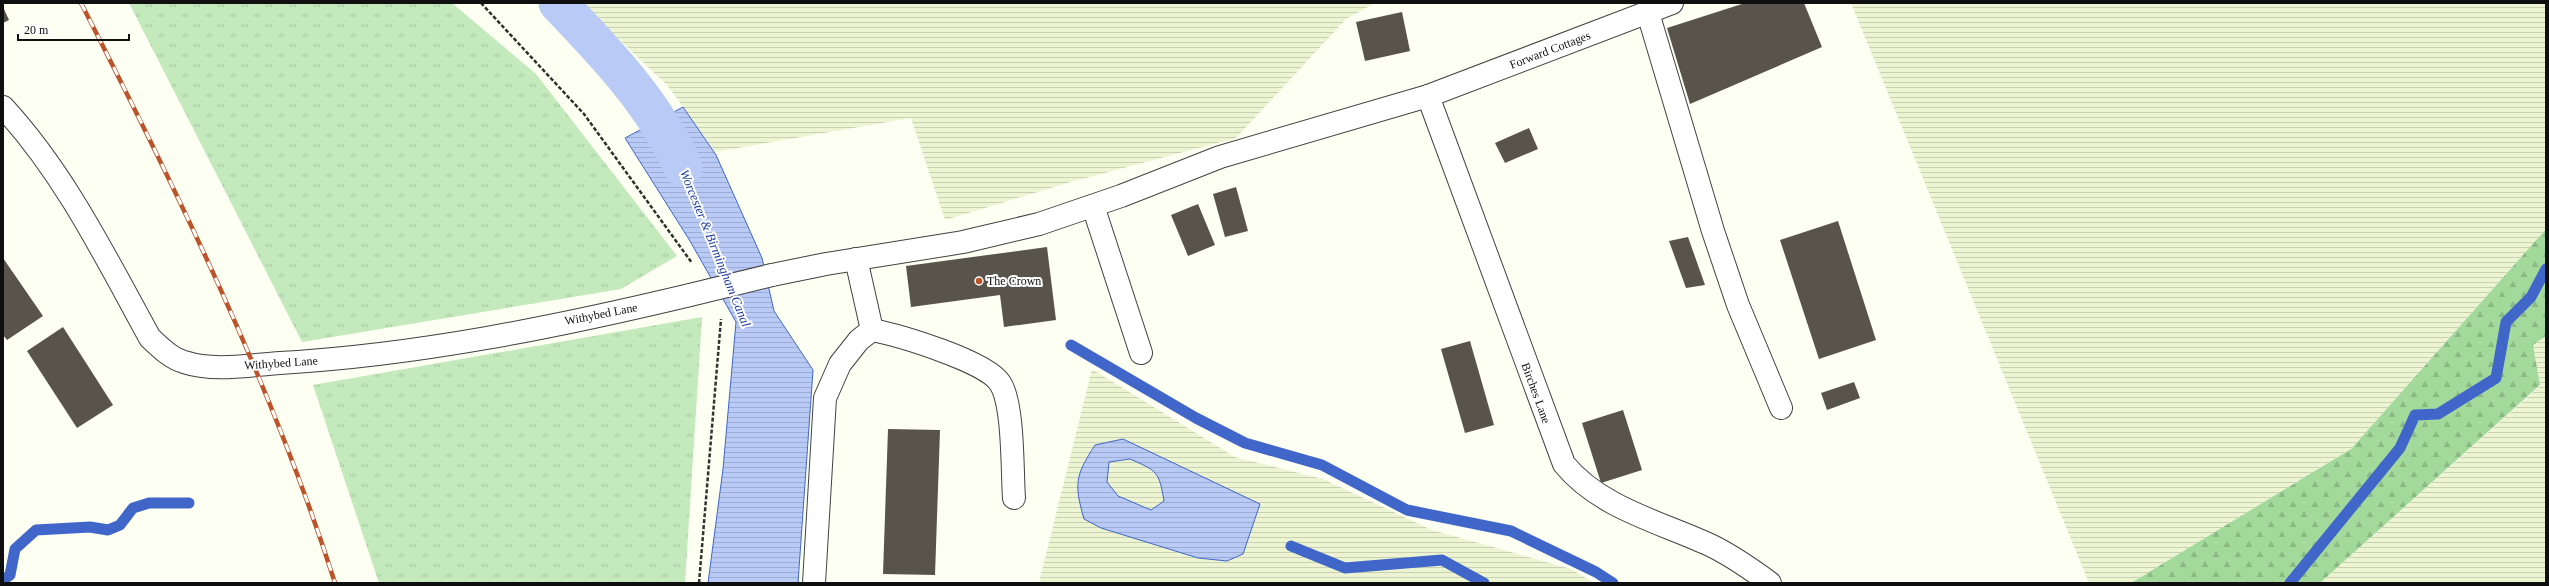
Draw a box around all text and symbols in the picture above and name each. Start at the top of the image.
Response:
scale bar [18,16,129,42]
text: 20 m [24,23,49,37]
street label: Forward Cottages [1508,28,1593,72]
water label: Worcester & Birmingham Canal [677,167,754,329]
place label: The Crown [987,274,1041,288]
marker: The Crown [974,276,984,286]
street label: Withybed Lane [563,300,639,328]
street label: Withybed Lane [244,353,318,373]
street label: Birches Lane [1519,361,1553,425]

